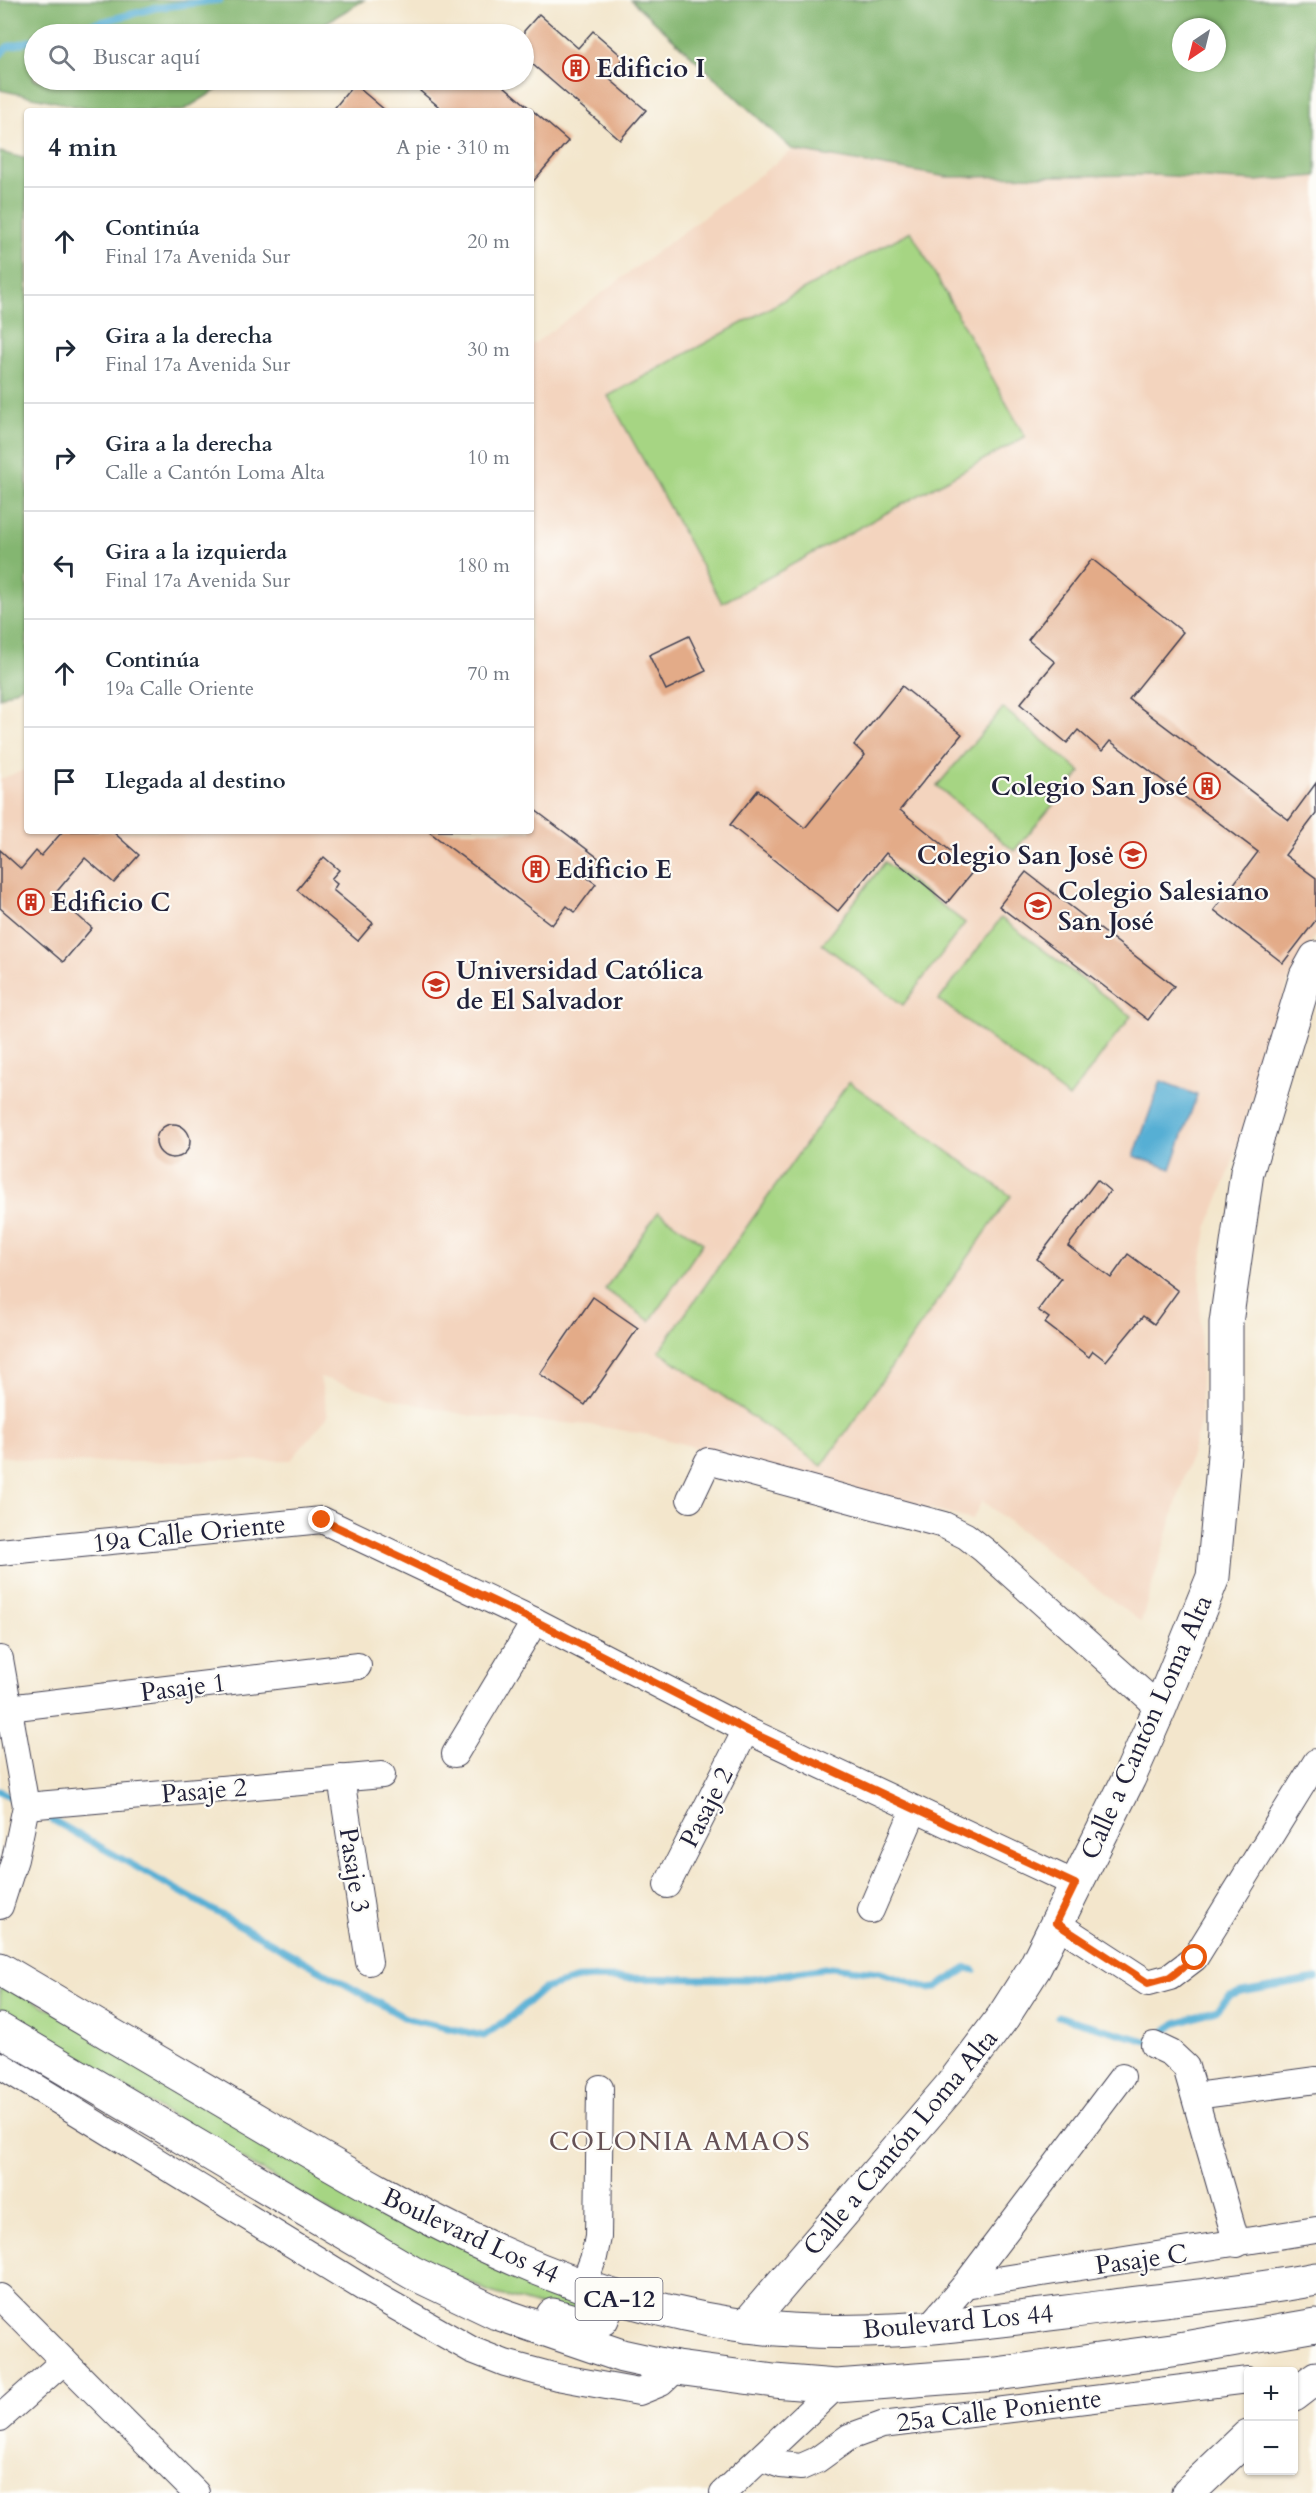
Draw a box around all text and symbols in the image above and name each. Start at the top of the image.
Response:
north arrow [1172,18,1226,72]
search box [24,24,534,90]
icon: search [45,41,78,74]
text: Buscar aquí [93,42,200,72]
place label: Edificio I [596,51,705,86]
building icon: Edificio I [561,53,591,83]
text: 4 min [48,130,117,165]
text: A pie · 310 m [396,134,510,161]
text: Continúa [105,213,200,243]
icon: ahead [48,225,81,258]
text: 20 m [467,228,510,255]
text: Final 17a Avenida Sur [105,243,290,270]
text: Gira a la derecha [105,321,273,351]
icon: right [48,333,81,366]
text: 30 m [467,336,510,363]
text: Final 17a Avenida Sur [105,351,290,378]
text: Gira a la derecha [105,429,273,459]
icon: right [48,441,81,474]
text: 10 m [467,444,510,471]
text: Calle a Cantón Loma Alta [105,459,325,486]
text: Gira a la izquierda [105,537,288,567]
icon: left [48,549,81,582]
text: 180 m [457,552,510,579]
text: Final 17a Avenida Sur [105,567,290,594]
text: Continúa [105,645,200,675]
icon: ahead [48,657,81,690]
text: 70 m [467,660,510,687]
text: 19a Calle Oriente [105,675,254,702]
icon: arrive [48,765,81,798]
text: Llegada al destino [105,766,286,796]
place label: Colegio San José [991,769,1188,804]
building icon: Colegio San José [1192,771,1222,801]
place label: Colegio San Josė [917,838,1114,873]
school or university icon: Colegio San Josė [1118,840,1148,870]
place label: Edificio E [556,852,672,887]
building icon: Edificio E [521,854,551,884]
place label: Colegio Salesiano San José [1058,874,1269,939]
place label: Edificio C [51,885,170,920]
building icon: Edificio C [16,887,46,917]
school or university icon: Colegio Salesiano San José [1023,891,1053,921]
place label: Universidad Católica de El Salvador [456,953,703,1018]
school or university icon: Universidad Católica de El Salvador [421,970,451,1000]
street label: 19a Calle Oriente [91,1506,287,1561]
route end [308,1506,334,1532]
street label: Calle a Cantón Loma Alta [1072,1590,1221,1865]
street label: Pasaje 1 [138,1665,228,1710]
street label: Pasaje 2 [671,1761,742,1853]
street label: Pasaje 2 [160,1769,248,1812]
street label: Pasaje 3 [330,1825,379,1915]
route start [1181,1944,1207,1970]
street label: Calle a Cantón Loma Alta [795,2022,1006,2263]
district label: COLONIA AMAOS [549,2123,811,2160]
street label: Boulevard Los 44 [377,2179,565,2292]
street label: Pasaje C [1093,2236,1189,2283]
road number: CA-12 [576,2278,662,2320]
street label: Boulevard Los 44 [861,2296,1055,2347]
map controls [1244,2367,1298,2475]
button: + [1244,2367,1298,2421]
street label: 25a Calle Poniente [895,2381,1103,2440]
button: − [1244,2421,1298,2475]

